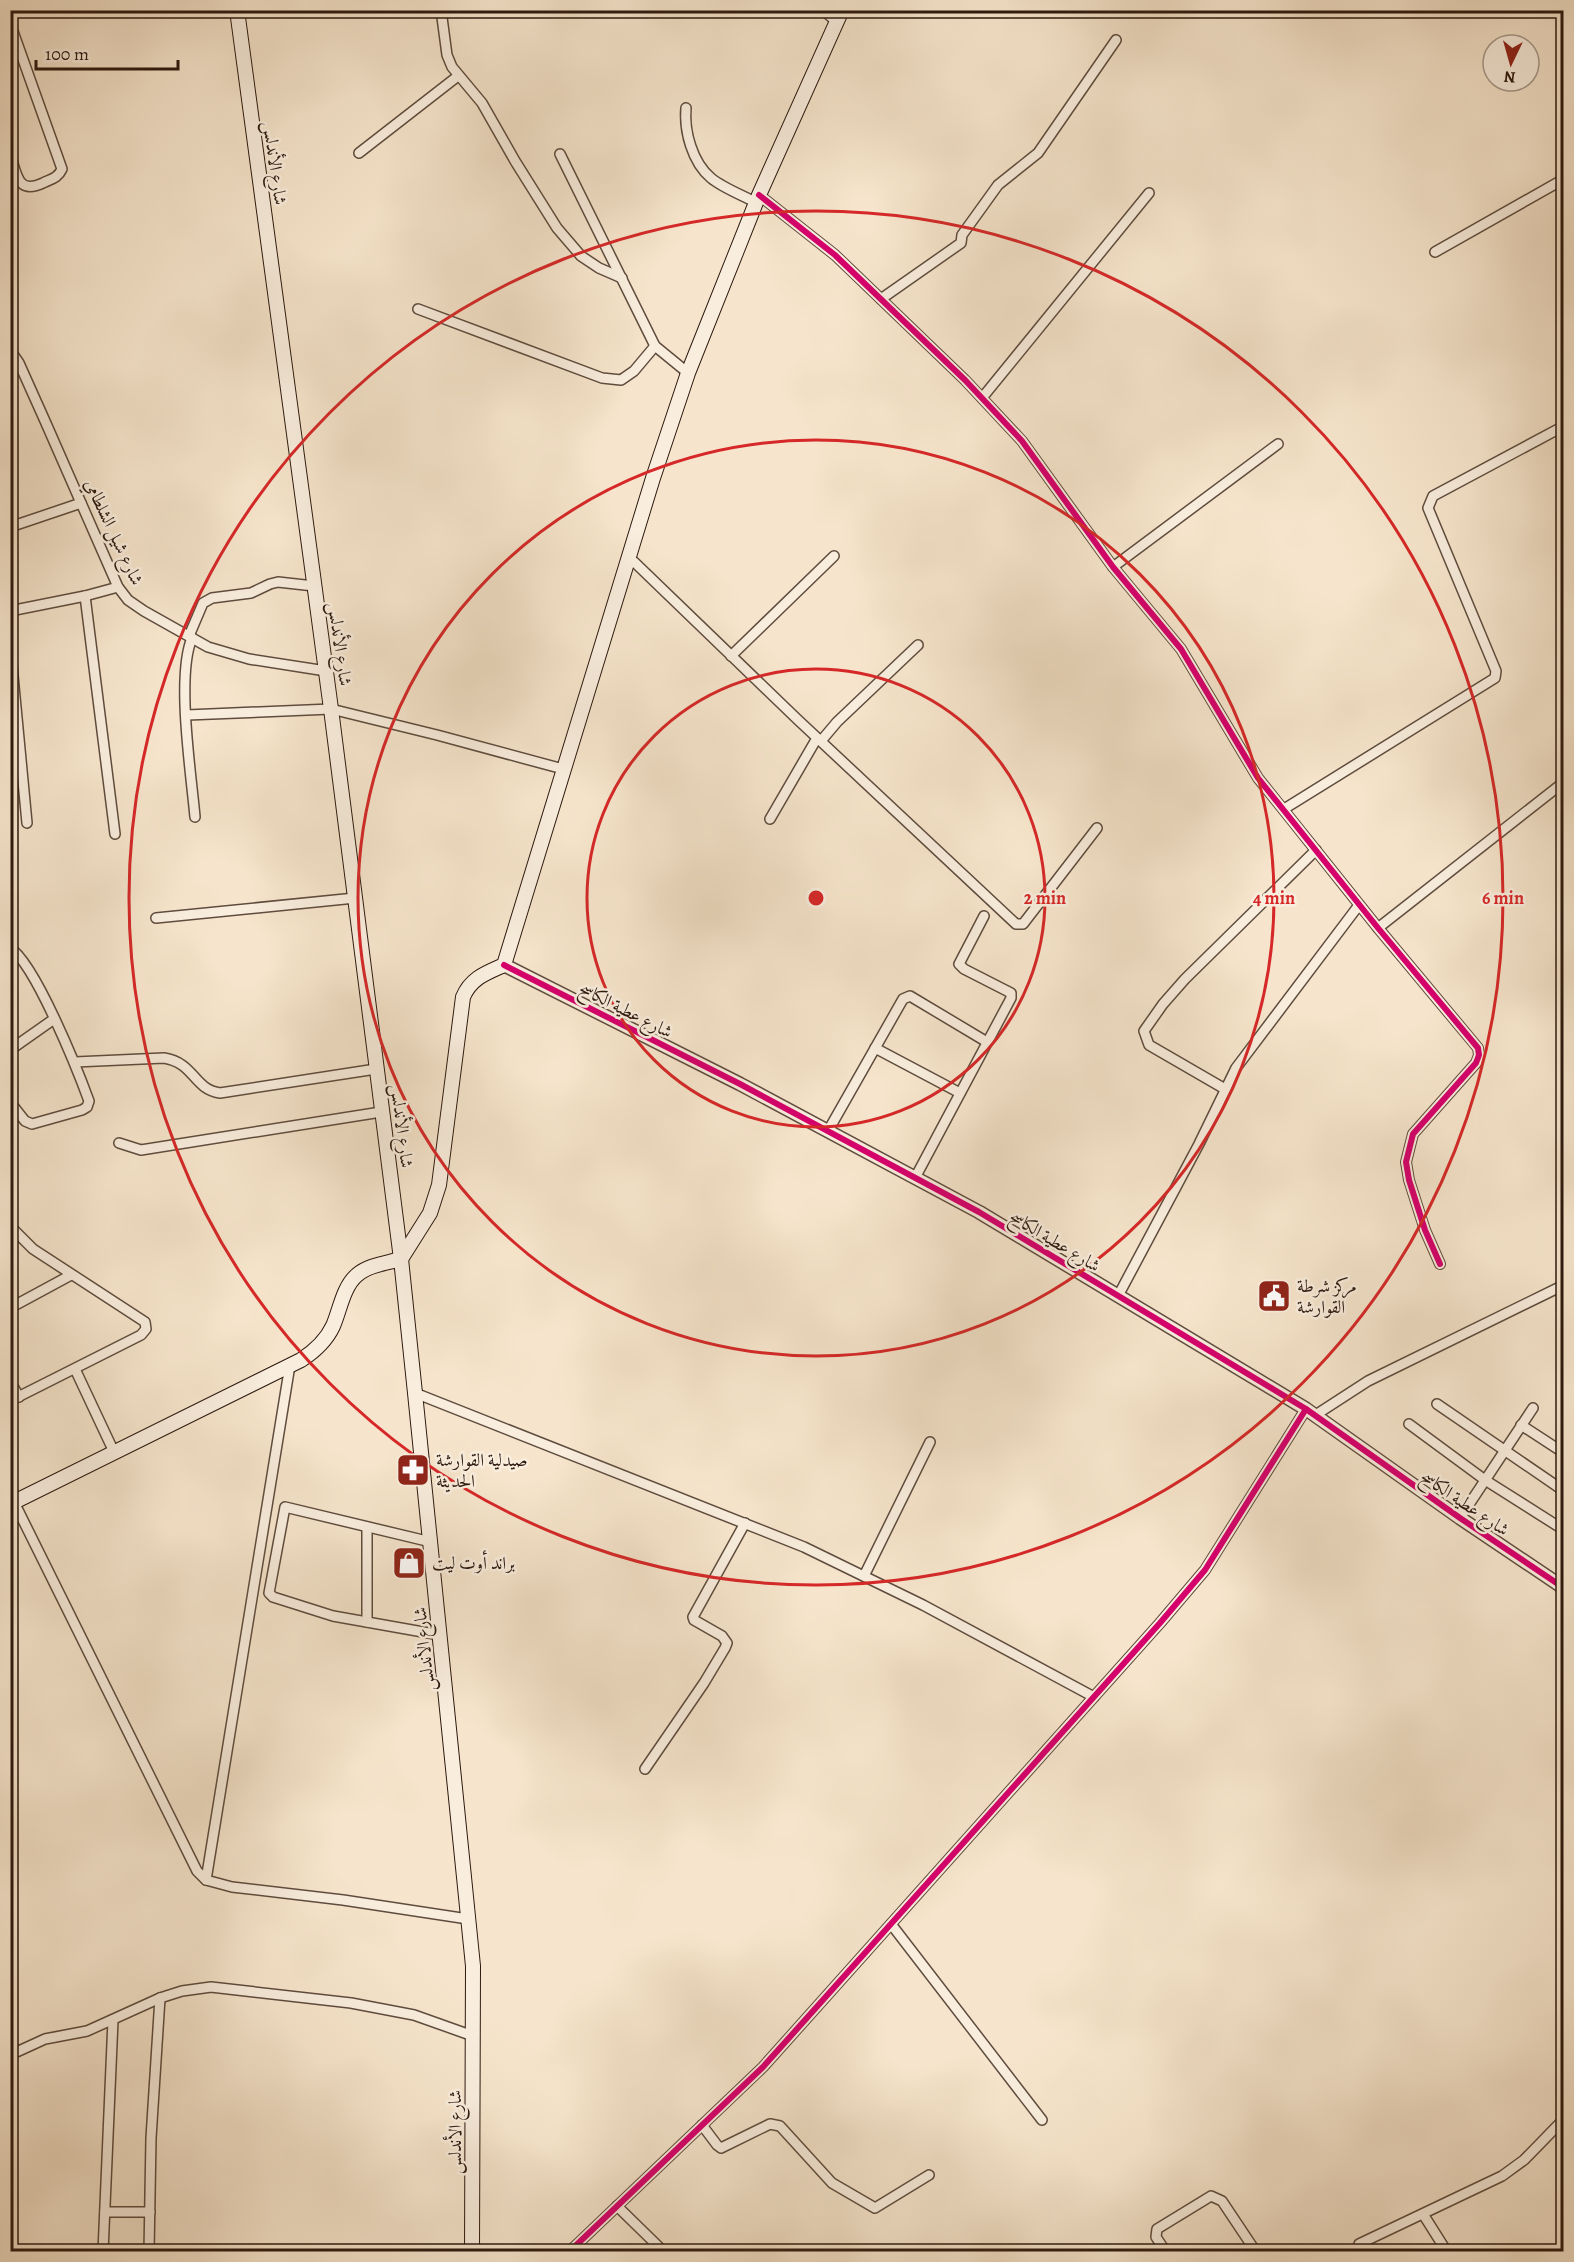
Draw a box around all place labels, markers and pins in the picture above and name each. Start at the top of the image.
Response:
centre of rings [806,888,826,908]
place label: مركز شرطة القوارشة [1297,1274,1357,1319]
public building icon: مركز شرطة القوارشة [1256,1278,1292,1314]
place label: صيدلية القوارشة الحديثة [436,1448,528,1493]
pharmacy icon: صيدلية القوارشة الحديثة [395,1452,431,1488]
shop icon: براند أوت ليت [391,1545,427,1581]
place label: براند أوت ليت [432,1550,515,1575]

